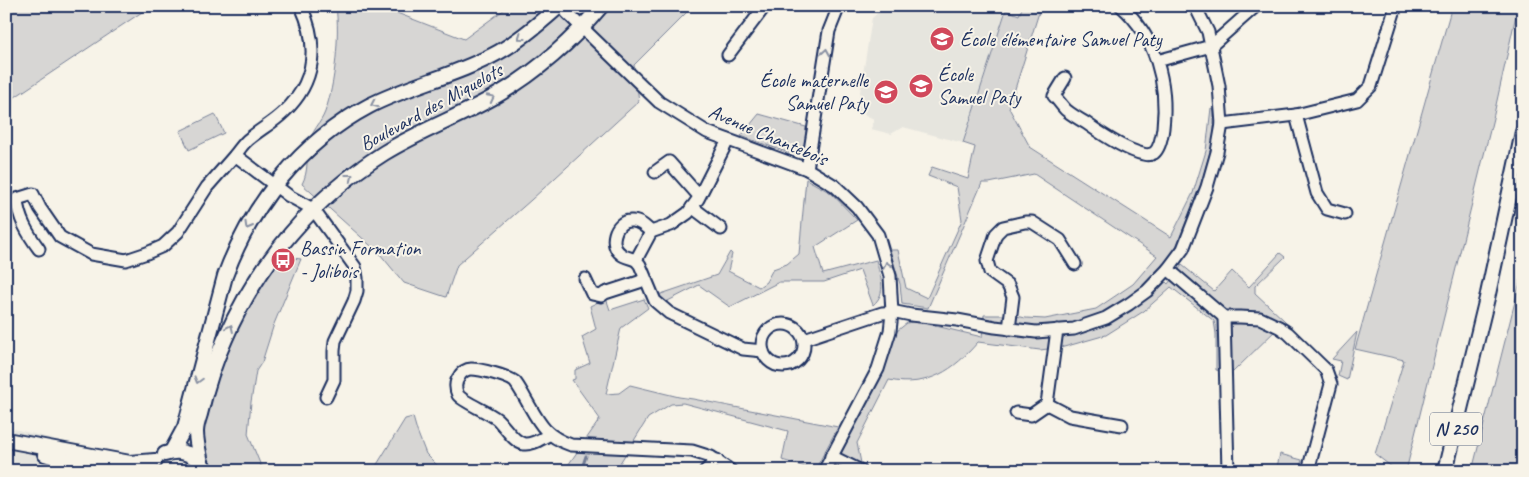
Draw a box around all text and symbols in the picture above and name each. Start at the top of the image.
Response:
school or university icon: École élémentaire Samuel Paty [929,26,955,52]
place label: École élémentaire Samuel Paty [960,27,1163,52]
one-way arrow [517,31,527,40]
one-way arrow [820,48,830,56]
street label: Boulevard des Miquelots [355,56,509,157]
place label: École Samuel Paty [938,62,1022,110]
place label: École maternelle Samuel Paty [760,68,870,116]
school or university icon: École Samuel Paty [908,73,934,99]
school or university icon: École maternelle Samuel Paty [873,79,899,105]
one-way arrow [486,94,495,104]
one-way arrow [370,98,379,109]
street label: Avenue Chantebois [705,99,833,172]
one-way arrow [344,175,353,183]
one-way arrow [244,220,254,229]
place label: Bassin Formation - Jolibois [300,236,421,284]
bus stop icon: Bassin Formation - Jolibois [270,247,296,273]
one-way arrow [883,261,893,270]
one-way arrow [224,324,234,333]
one-way arrow [193,375,203,383]
road number: N 250 [1430,412,1482,446]

